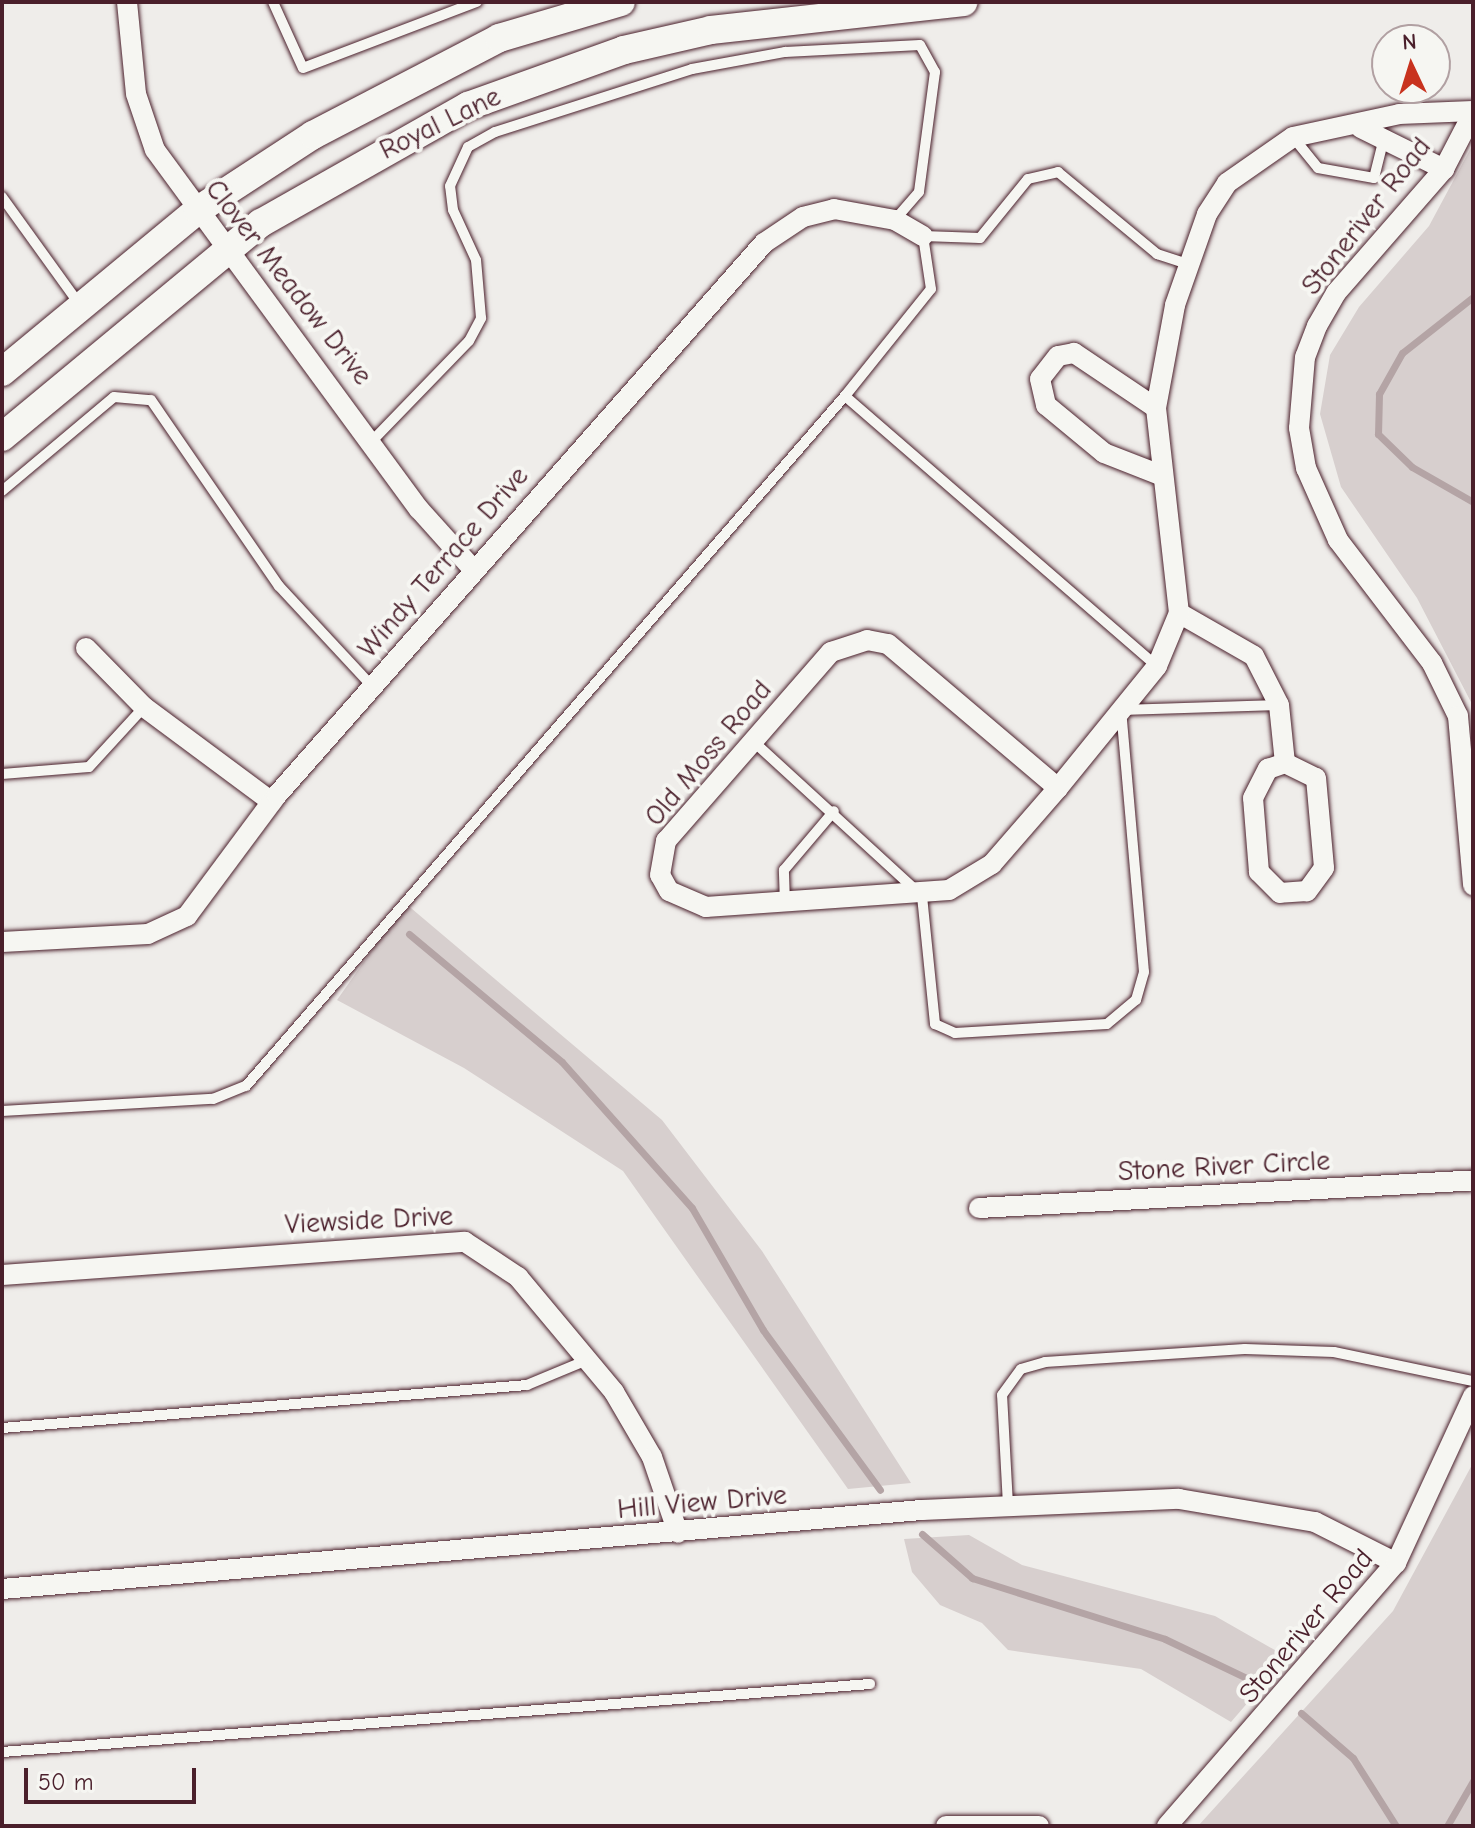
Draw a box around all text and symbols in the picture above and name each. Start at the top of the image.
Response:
north arrow [1371,24,1451,104]
text: N [1401,29,1418,56]
street label: Royal Lane [374,79,506,167]
street label: Stoneriver Road [1294,131,1438,301]
street label: Clover Meadow Drive [198,173,380,391]
street label: Windy Terrace Drive [351,459,535,665]
street label: Old Moss Road [637,673,779,833]
street label: Stone River Circle [1117,1144,1331,1188]
street label: Viewside Drive [284,1199,454,1241]
street label: Hill View Drive [616,1478,788,1526]
street label: Stoneriver Road [1232,1542,1380,1710]
scale bar [28,1752,200,1802]
text: 50 m [38,1768,94,1796]

